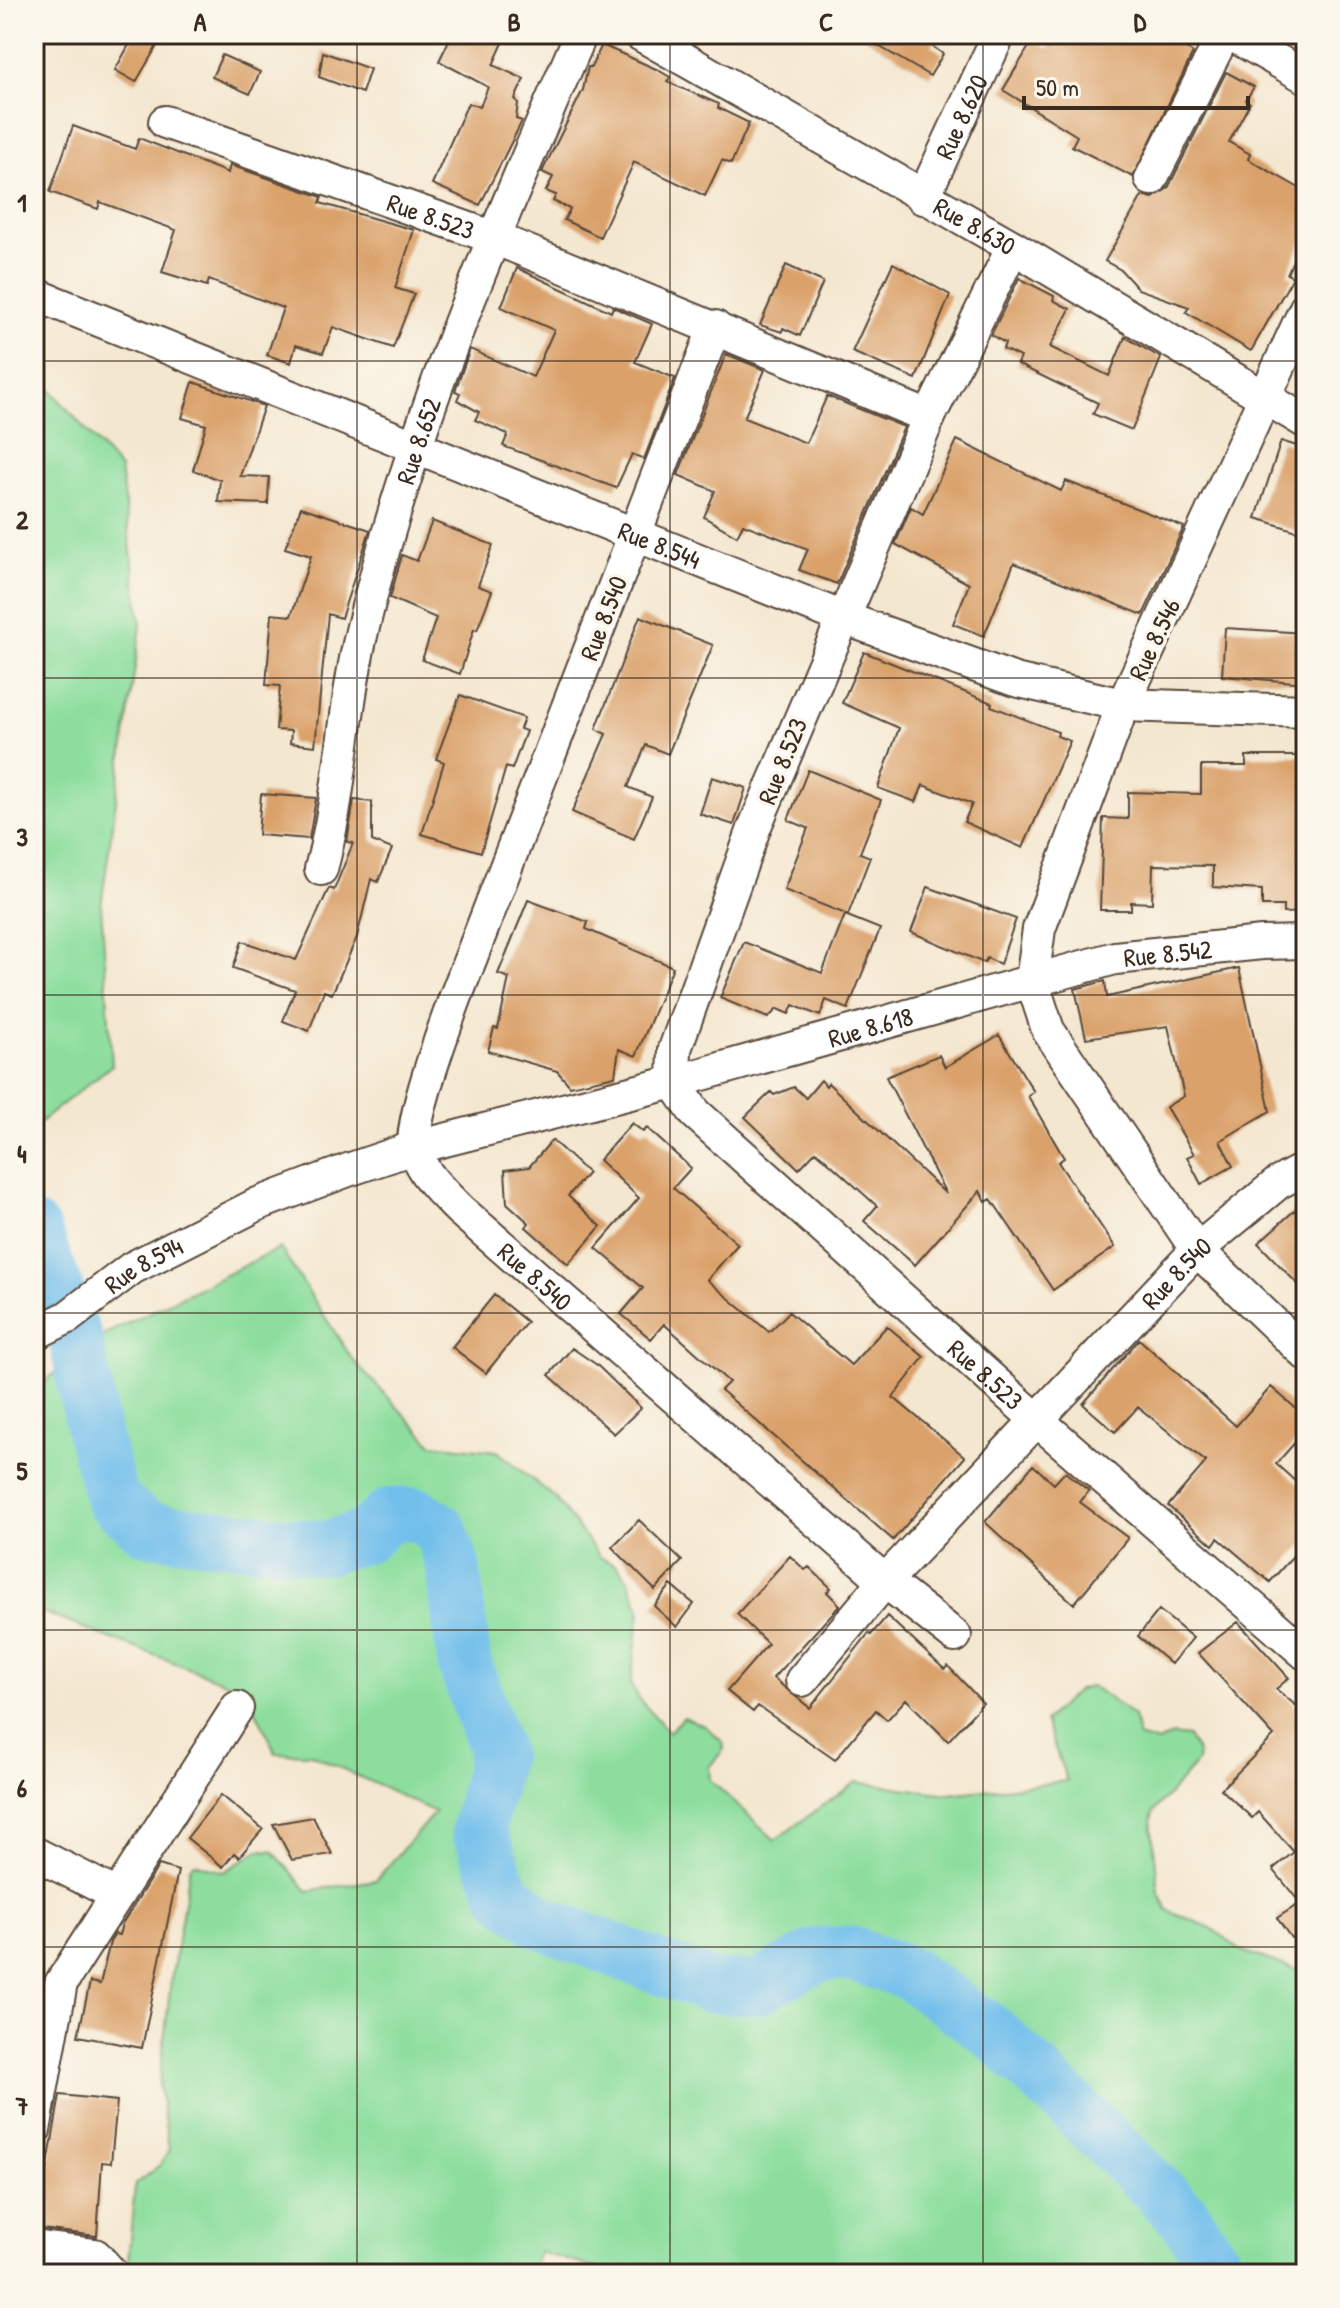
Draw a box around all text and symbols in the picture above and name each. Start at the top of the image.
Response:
text: A [194,4,207,39]
text: B [507,4,521,39]
text: C [819,4,833,39]
text: D [1134,4,1147,39]
scale bar [1024,60,1248,110]
street label: Rue 8.620 [926,68,996,164]
text: 50 m [1036,71,1079,103]
street label: Rue 8.523 [383,184,479,247]
text: 1 [17,185,27,220]
street label: Rue 8.630 [928,188,1023,263]
street label: Rue 8.652 [387,393,449,488]
text: 2 [16,502,29,537]
street label: Rue 8.544 [613,512,706,577]
street label: Rue 8.540 [571,571,635,665]
street label: Rue 8.546 [1120,592,1188,686]
street label: Rue 8.523 [749,713,815,809]
text: 3 [16,819,28,854]
street label: Rue 8.542 [1122,931,1213,975]
street label: Rue 8.618 [824,998,917,1055]
text: 4 [17,1136,27,1171]
street label: Rue 8.594 [96,1228,188,1301]
street label: Rue 8.540 [1133,1228,1218,1316]
street label: Rue 8.540 [491,1234,580,1318]
street label: Rue 8.523 [941,1331,1031,1417]
text: 5 [17,1453,28,1488]
text: 6 [17,1770,28,1805]
text: 7 [15,2088,29,2123]

